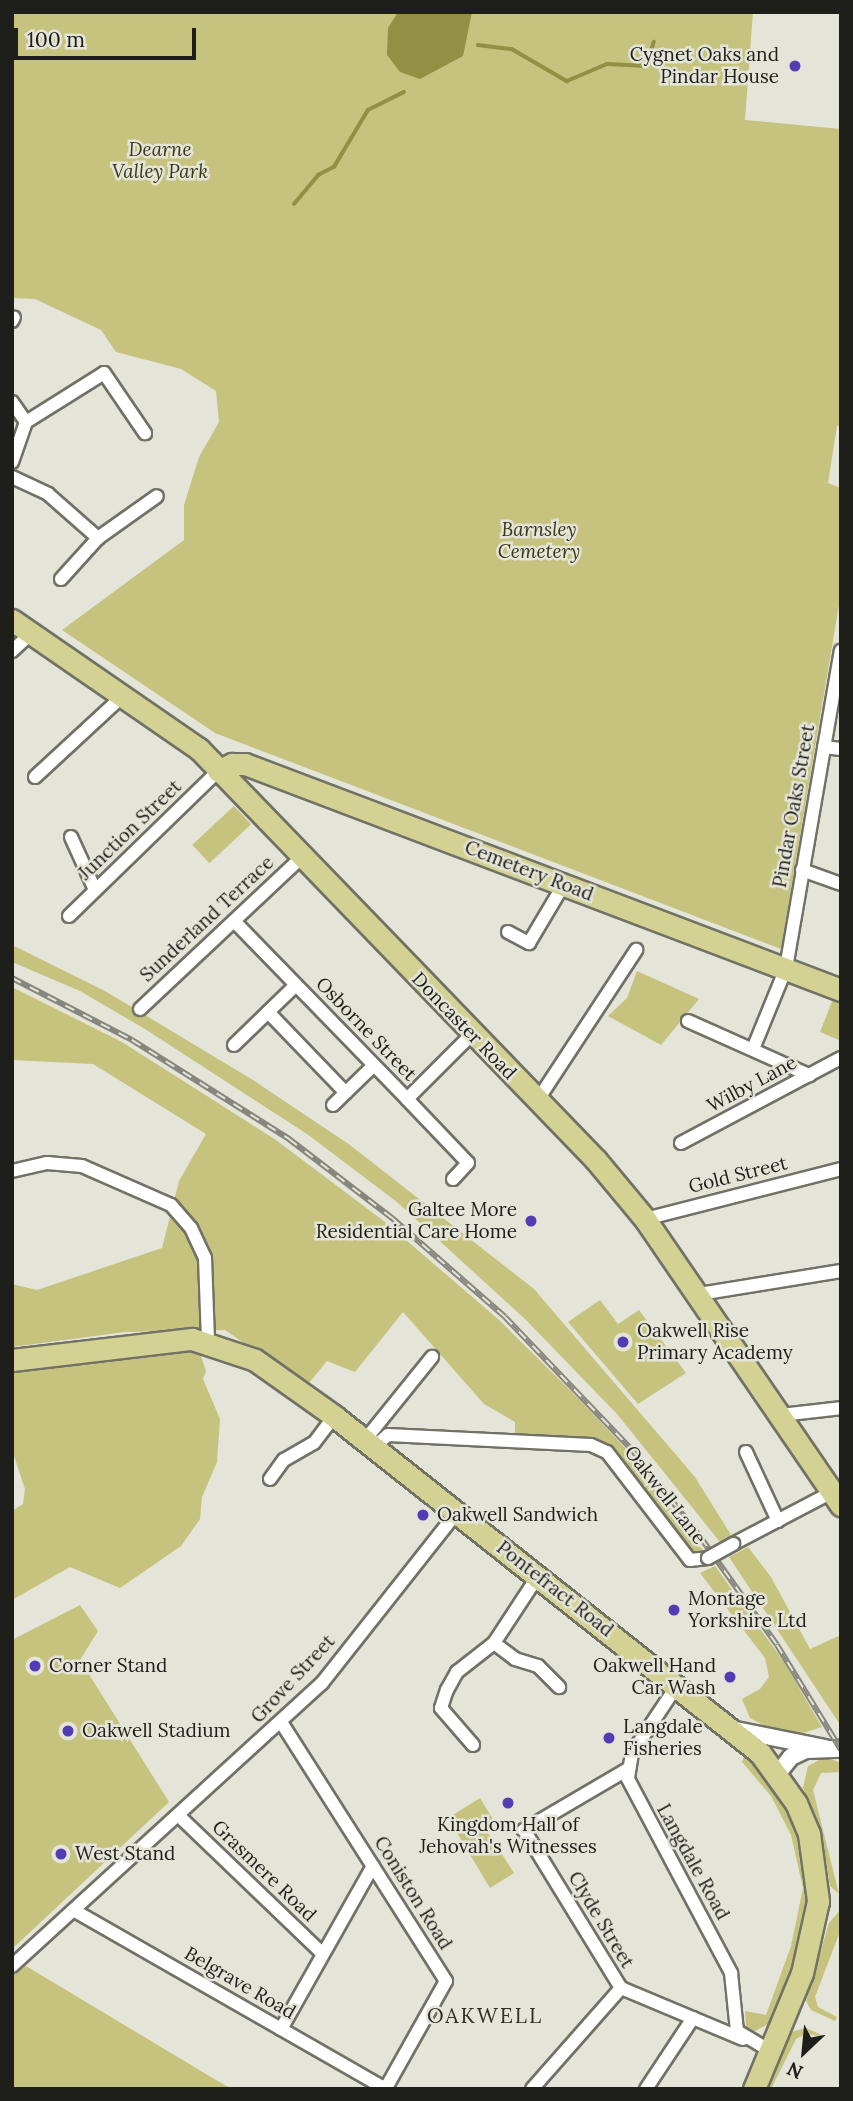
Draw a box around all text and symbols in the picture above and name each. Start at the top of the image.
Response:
scale bar [18,14,200,58]
text: 100 m [27,26,85,53]
place label: Cygnet Oaks and Pindar House [630,44,779,88]
marker: Cygnet Oaks and Pindar House [785,56,805,76]
park label: Dearne Valley Park [112,139,208,183]
park label: Barnsley Cemetery [498,519,580,563]
street label: Pindar Oaks Street [768,723,820,889]
street label: Junction Street [74,775,186,885]
street label: Cemetery Road [461,836,597,906]
street label: Sunderland Terrace [136,851,278,987]
street label: Doncaster Road [407,968,521,1084]
street label: Osborne Street [311,973,421,1085]
street label: Wilby Lane [703,1051,801,1117]
street label: Gold Street [686,1152,790,1198]
place label: Galtee More Residential Care Home [316,1199,517,1243]
marker: Galtee More Residential Care Home [523,1213,539,1229]
place label: Oakwell Rise Primary Academy [637,1320,793,1364]
marker: Oakwell Rise Primary Academy [615,1334,631,1350]
street label: Oakwell Lane [619,1441,711,1549]
place label: Oakwell Sandwich [437,1504,598,1526]
marker: Oakwell Sandwich [415,1507,431,1523]
street label: Pontefract Road [492,1536,618,1642]
place label: Montage Yorkshire Ltd [688,1588,807,1632]
marker: Montage Yorkshire Ltd [666,1602,682,1618]
street label: Grove Street [246,1630,340,1728]
place label: Corner Stand [49,1655,167,1677]
place label: Oakwell Hand Car Wash [593,1655,716,1699]
marker: Corner Stand [27,1658,43,1674]
marker: Oakwell Hand Car Wash [722,1669,738,1685]
place label: Langdale Fisheries [623,1716,703,1760]
place label: Oakwell Stadium [82,1720,231,1742]
marker: Oakwell Stadium [60,1723,76,1739]
marker: Langdale Fisheries [601,1730,617,1746]
marker: Kingdom Hall of Jehovah's Witnesses [500,1795,516,1811]
street label: Langdale Road [652,1800,734,1924]
place label: Kingdom Hall of Jehovah's Witnesses [419,1814,597,1858]
street label: Grasmere Road [207,1816,321,1926]
street label: Coniston Road [369,1832,457,1954]
place label: West Stand [75,1843,175,1865]
marker: West Stand [53,1846,69,1862]
street label: Clyde Street [563,1868,639,1972]
street label: Belgrave Road [180,1942,300,2024]
district label: OAKWELL [428,2003,542,2029]
north arrow [769,2017,839,2087]
text: N [783,2057,807,2085]

